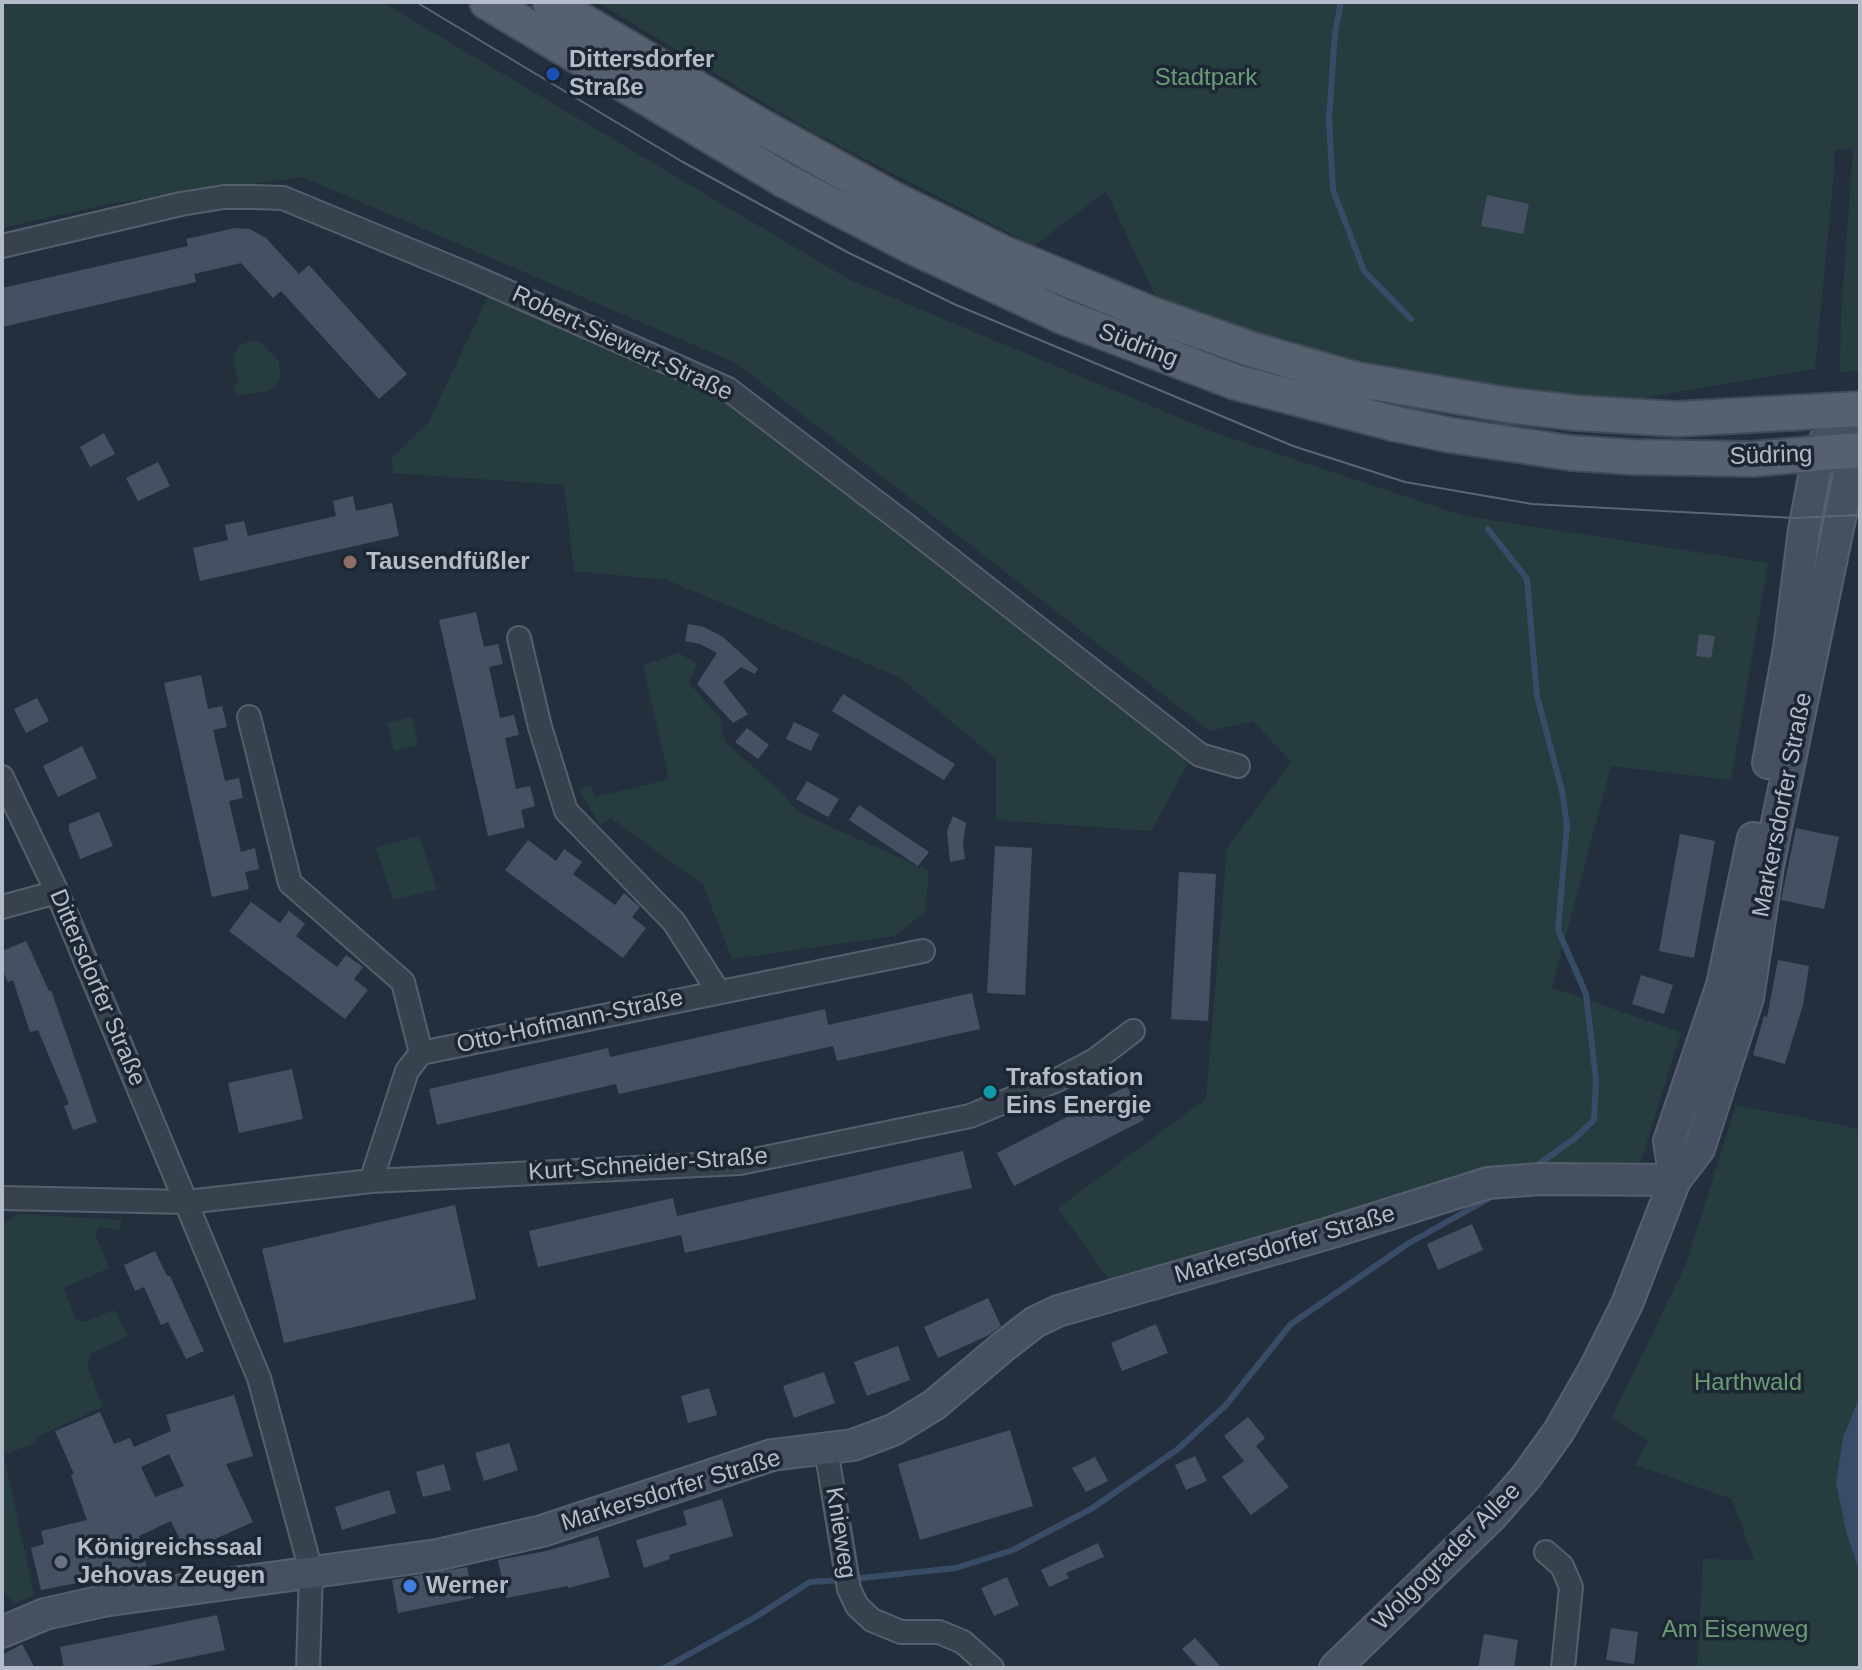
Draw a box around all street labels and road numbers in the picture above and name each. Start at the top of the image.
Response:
street label: Robert-Siewert-Straße [507,280,737,408]
street label: Südring [1094,318,1182,374]
street label: Südring [1729,440,1813,472]
street label: Markersdorfer Straße [1747,690,1819,920]
street label: Dittersdorfer Straße [43,885,151,1091]
street label: Otto-Hofmann-Straße [454,984,686,1060]
street label: Kurt-Schneider-Straße [527,1142,769,1188]
street label: Markersdorfer Straße [1171,1200,1399,1290]
street label: Markersdorfer Straße [558,1444,784,1538]
street label: Wolgograder Allee [1367,1477,1527,1637]
street label: Knieweg [819,1485,861,1581]

